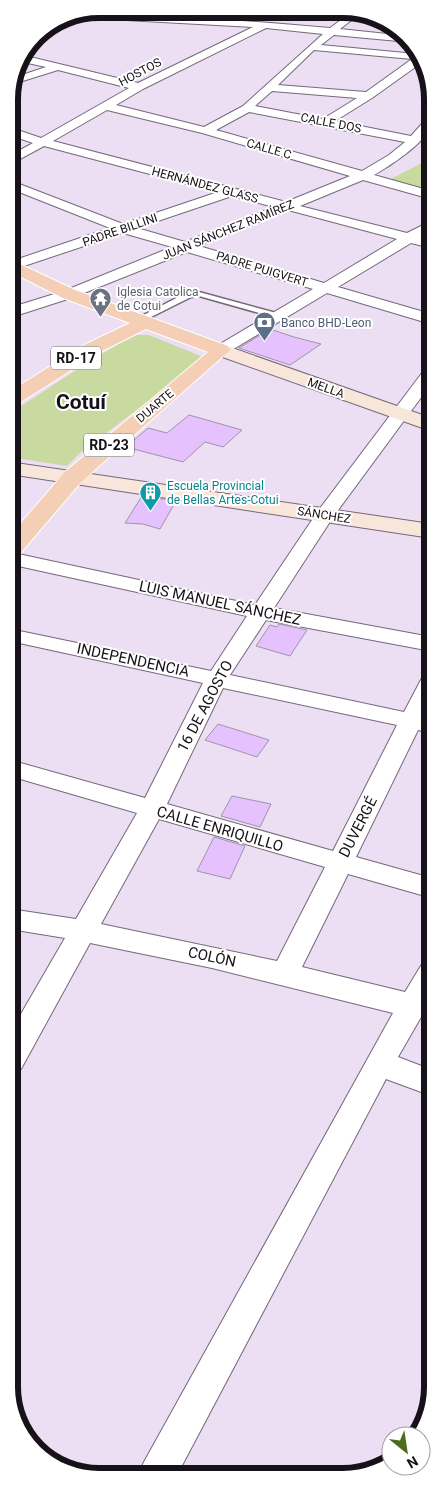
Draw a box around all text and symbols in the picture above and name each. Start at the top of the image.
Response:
street label: HOSTOS [116,55,164,89]
street label: CALLE DOS [299,110,363,136]
street label: CALLE C [245,136,293,162]
street label: HERNÁNDEZ GLASS [150,163,260,206]
street label: JUAN SÁNCHEZ RAMÍREZ [160,196,296,263]
street label: PADRE BILLINI [81,211,159,249]
street label: PADRE PUIGVERT [215,248,309,290]
place label: Iglesia Catolica de Cotui [117,285,199,313]
temple icon: Iglesia Catolica de Cotui [89,287,113,318]
bank icon: Banco BHD-Leon [253,311,277,342]
place label: Banco BHD-Leon [281,316,371,330]
road number: RD-17 [51,346,101,369]
street label: MELLA [306,375,346,401]
street label: DUARTE [134,386,177,426]
district label: Cotuí [56,390,107,414]
road number: RD-23 [84,434,134,456]
place label: Escuela Provincial de Bellas Artes-Cotui [167,479,279,507]
building icon: Escuela Provincial de Bellas Artes-Cotui [139,481,163,512]
street label: SÁNCHEZ [296,503,352,526]
street label: LUIS MANUEL SÁNCHEZ [137,577,303,629]
street label: INDEPENDENCIA [75,639,191,681]
street label: 16 DE AGOSTO [173,657,237,755]
street label: DUVERGÉ [335,793,381,860]
street label: CALLE ENRIQUILLO [155,802,285,856]
street label: COLÓN [186,943,238,971]
north arrow [381,1426,431,1476]
text: N [404,1453,421,1472]

